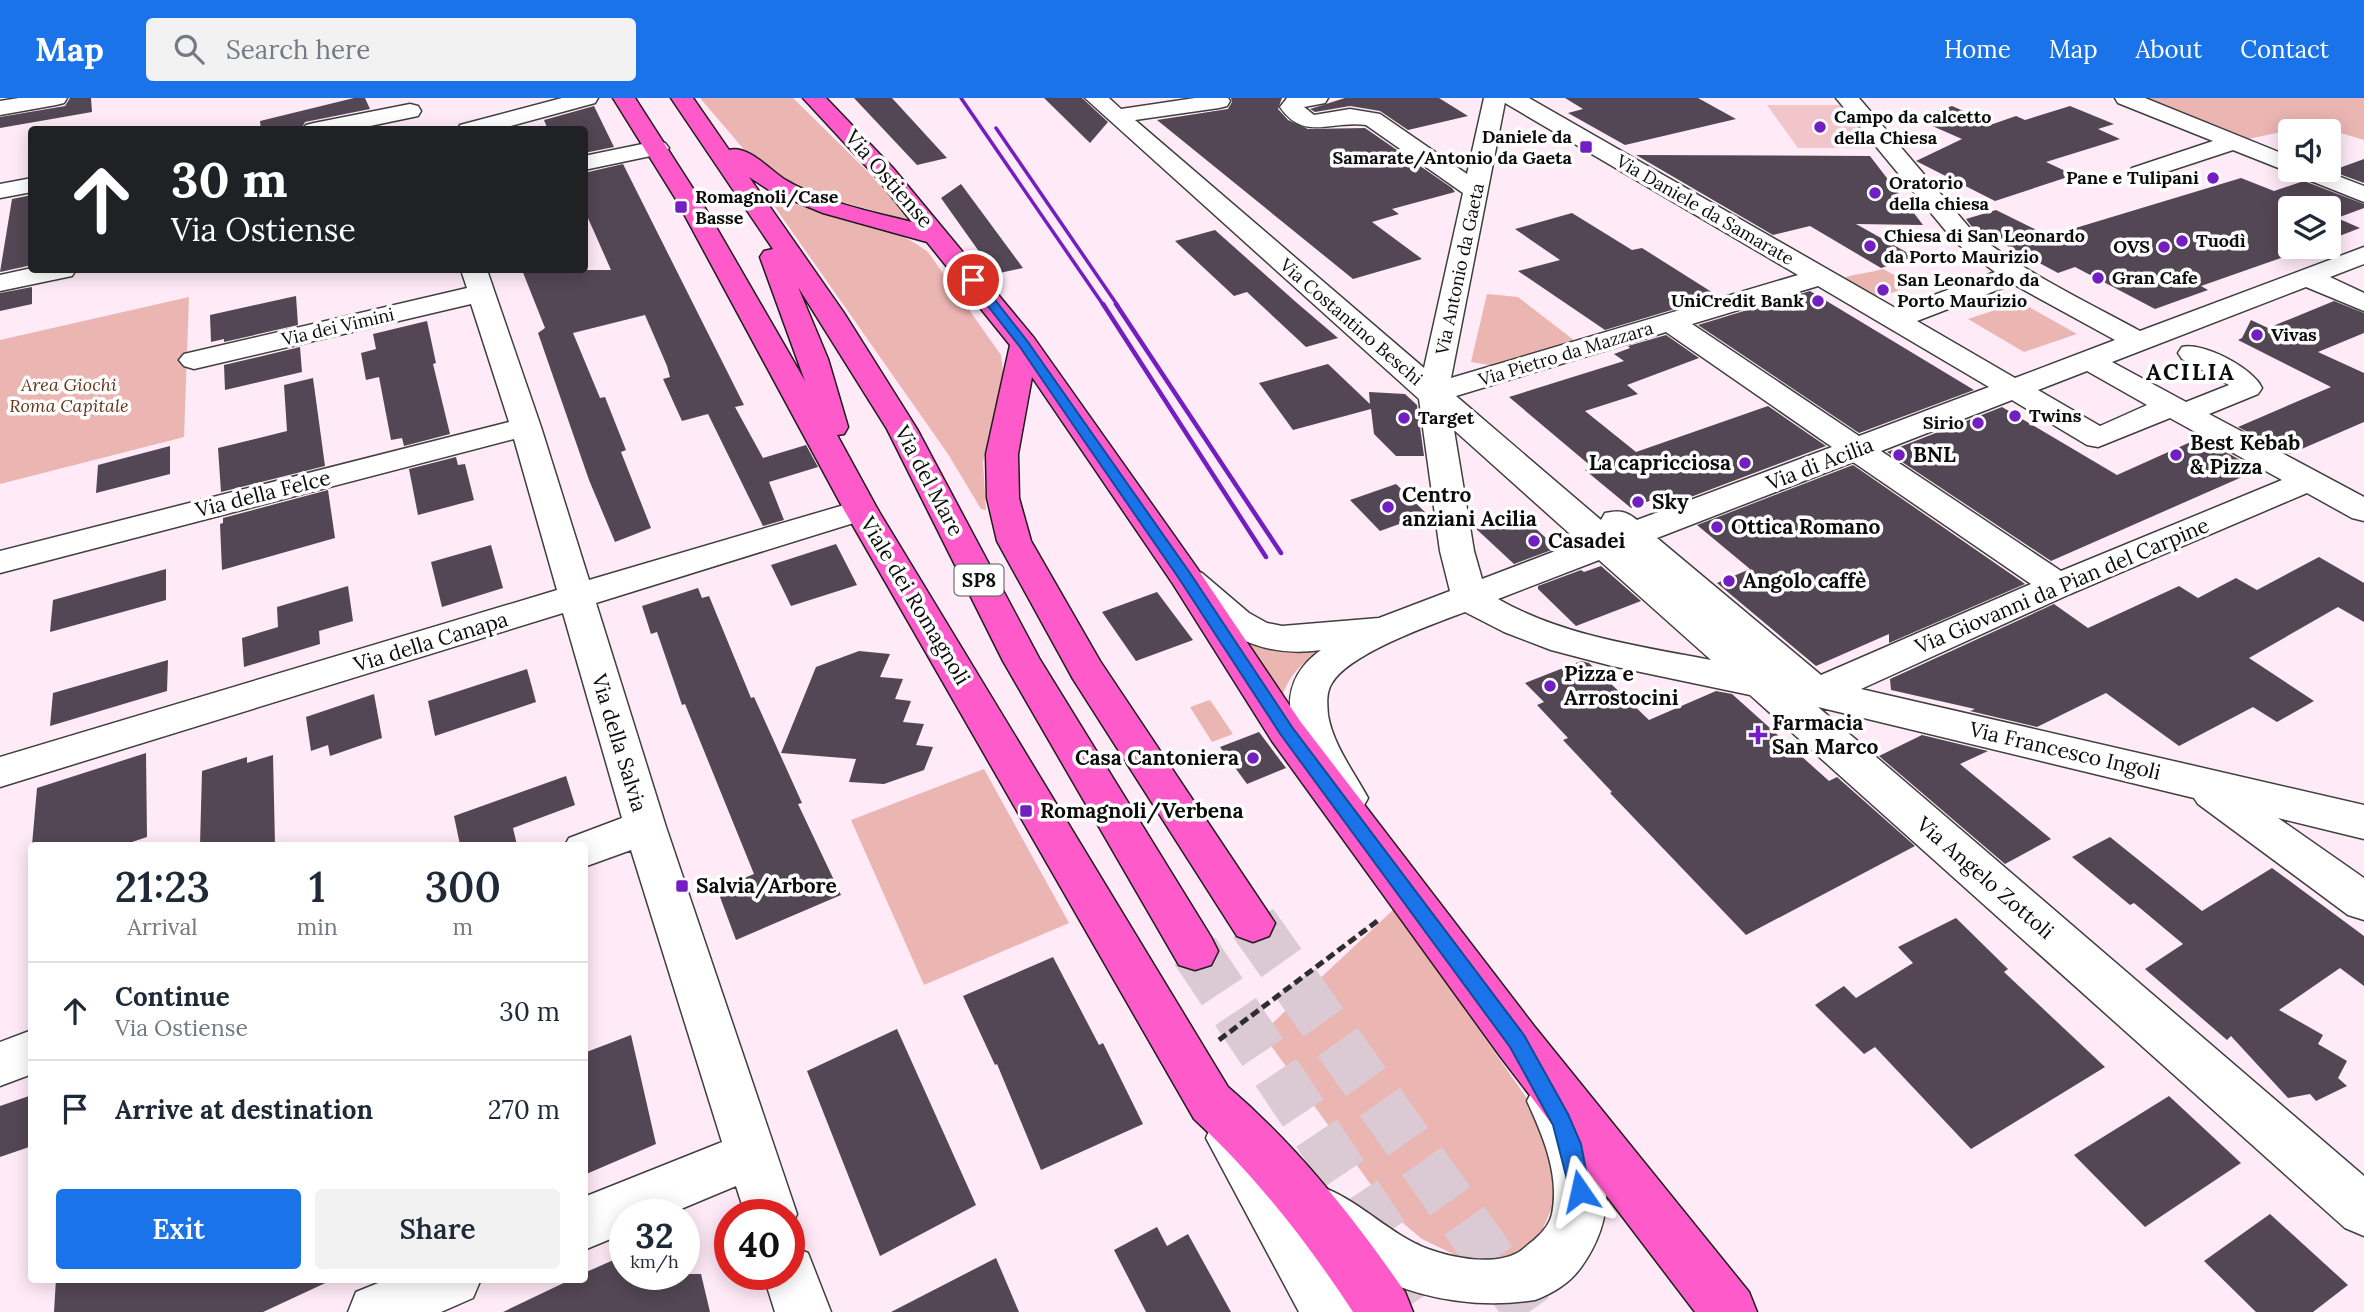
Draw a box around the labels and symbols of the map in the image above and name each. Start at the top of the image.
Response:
place label: Campo da calcetto della Chiesa [1834,105,1991,149]
marker: Campo da calcetto della Chiesa [1812,119,1828,135]
street label: Via Ostiense [839,123,939,233]
place label: Daniele da Samarate/Antonio da Gaeta [1333,125,1573,169]
marker: Daniele da Samarate/Antonio da Gaeta [1578,139,1594,155]
street label: Via Daniele da Samarate [1611,149,1798,270]
place label: Pane e Tulipani [2066,166,2199,189]
marker: Pane e Tulipani [2205,170,2221,186]
place label: Oratorio della chiesa [1889,171,1990,215]
street label: Via Antonio da Gaeta [1430,181,1489,358]
place label: Romagnoli/Case Basse [695,185,839,229]
marker: Oratorio della chiesa [1867,185,1883,201]
marker: Romagnoli/Case Basse [673,199,689,215]
place label: Chiesa di San Leonardo da Porto Maurizio [1884,224,2085,268]
place label: Tuodì [2196,229,2246,252]
marker: Tuodì [2174,233,2190,249]
place label: OVS [2113,235,2150,258]
marker: Chiesa di San Leonardo da Porto Maurizio [1862,238,1878,254]
marker: OVS [2156,239,2172,255]
pin [943,250,1003,310]
street label: Via Costantino Beschi [1274,253,1428,390]
place label: Gran Cafe [2112,266,2198,289]
place label: San Leonardo da Porto Maurizio [1897,268,2040,312]
marker: Gran Cafe [2090,270,2106,286]
marker: San Leonardo da Porto Maurizio [1875,282,1891,298]
place label: UniCredit Bank [1671,289,1804,312]
marker: UniCredit Bank [1810,293,1826,309]
street label: Via dei Vimini [279,302,396,351]
street label: Via Pietro da Mazzara [1475,316,1656,391]
place label: Vivas [2271,323,2317,346]
marker: Vivas [2249,327,2265,343]
district label: ACILIA [2146,357,2236,386]
park label: Area Giochi Roma Capitale [9,373,129,417]
place label: Twins [2029,404,2082,427]
place label: Target [1418,406,1475,429]
marker: Twins [2007,408,2023,424]
marker: Target [1396,410,1412,426]
place label: Sirio [1923,411,1964,434]
marker: Sirio [1970,415,1986,431]
street label: Via del Mare [889,420,970,541]
place label: Best Kebab & Pizza [2190,429,2300,480]
street label: Via di Acilia [1762,431,1877,497]
place label: BNL [1913,441,1956,468]
marker: BNL [1891,447,1907,463]
marker: Best Kebab & Pizza [2168,447,2184,463]
place label: La capricciosa [1589,449,1731,476]
marker: La capricciosa [1737,455,1753,471]
street label: Via della Felce [192,464,333,524]
place label: Centro anziani Acilia [1402,481,1537,532]
place label: Sky [1652,488,1689,515]
marker: Sky [1630,494,1646,510]
marker: Centro anziani Acilia [1380,499,1396,515]
street label: Viale dei Romagnoli [854,511,976,690]
street label: Via Giovanni da Pian del Carpine [1910,511,2213,660]
place label: Ottica Romano [1731,513,1880,540]
marker: Ottica Romano [1709,519,1725,535]
place label: Casadei [1548,527,1625,554]
marker: Casadei [1526,533,1542,549]
road number: SP8 [954,565,1004,596]
place label: Angolo caffè [1743,567,1866,594]
marker: Angolo caffè [1721,573,1737,589]
street label: Via della Canapa [350,605,511,678]
place label: Pizza e Arrostocini [1564,660,1679,711]
street label: Via della Salvia [585,670,653,815]
marker: Pizza e Arrostocini [1542,678,1558,694]
place label: Farmacia San Marco [1772,709,1879,760]
street label: Via Francesco Ingoli [1966,715,2164,786]
marker: Farmacia San Marco [1750,727,1766,743]
place label: Casa Cantoniera [1075,744,1239,771]
marker: Casa Cantoniera [1245,750,1261,766]
place label: Romagnoli/Verbena [1040,797,1244,824]
marker: Romagnoli/Verbena [1018,803,1034,819]
street label: Via Angelo Zottoli [1910,810,2060,945]
place label: Salvia/Arbore [696,872,837,899]
marker: Salvia/Arbore [674,878,690,894]
position arrow [1543,1154,1617,1228]
speed limit sign: 40 [714,1199,805,1290]

